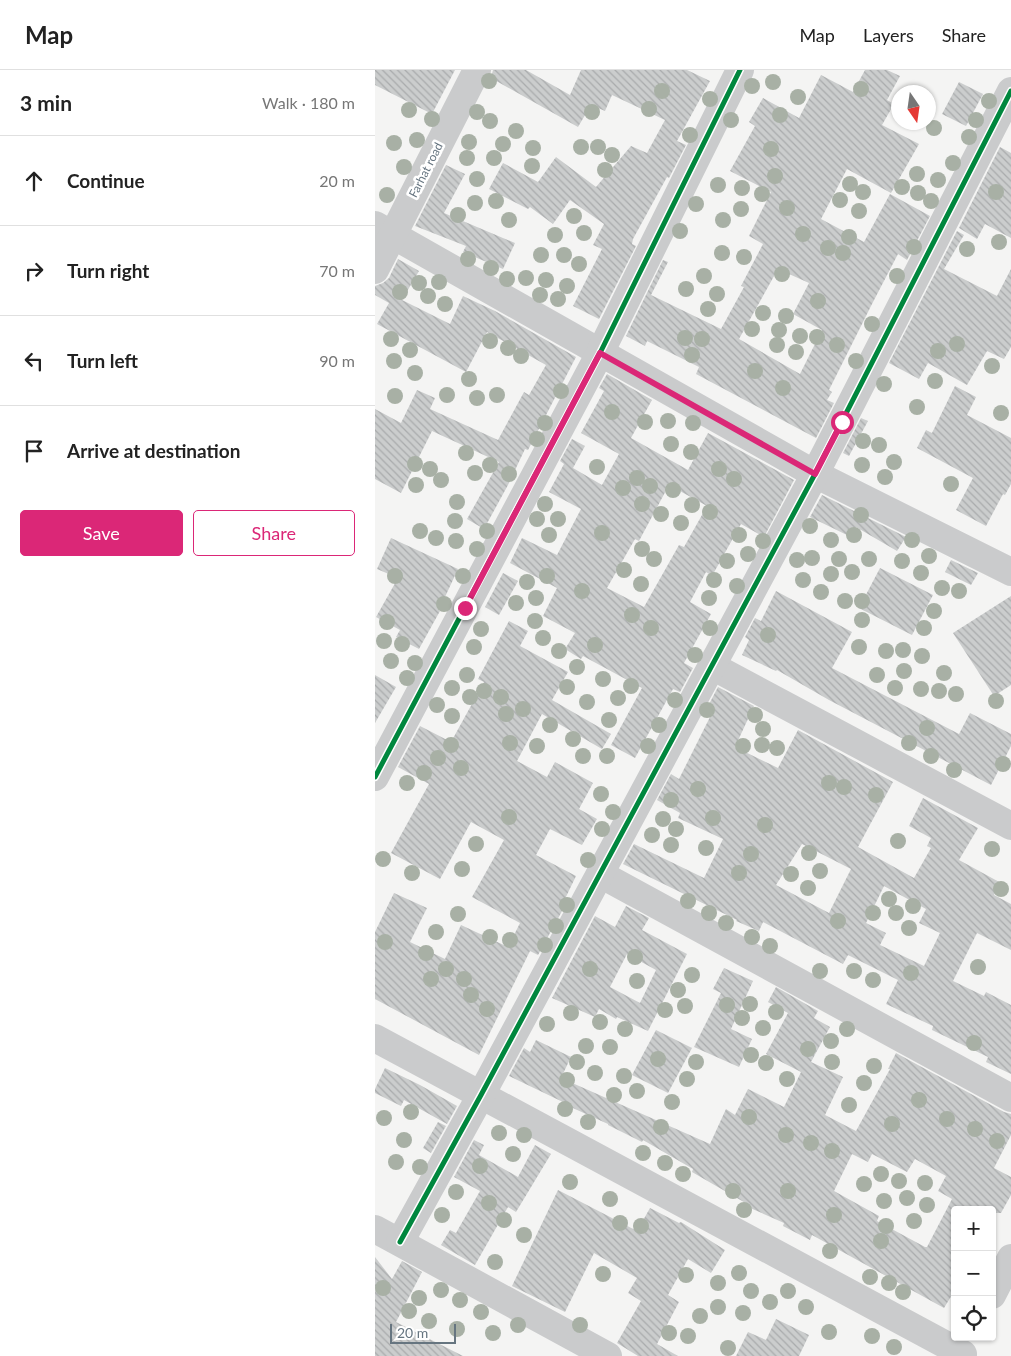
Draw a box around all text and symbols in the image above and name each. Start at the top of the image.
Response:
text: Map [25,20,73,49]
text: Map [799,24,835,46]
text: Layers [863,24,914,46]
text: Share [942,24,986,46]
north arrow [891,85,936,130]
text: 3 min [20,90,72,115]
text: Walk · 180 m [262,93,355,112]
street label: Farhat road [405,140,446,200]
icon: ahead [20,167,48,195]
text: Continue [67,169,145,192]
text: 20 m [319,171,355,190]
icon: right [20,257,48,285]
text: Turn right [67,259,149,282]
text: 70 m [319,261,355,280]
icon: left [20,347,48,375]
text: Turn left [67,349,138,372]
text: 90 m [319,351,355,370]
route start [831,411,854,434]
icon: arrive [20,437,48,465]
text: Arrive at destination [67,439,240,462]
button: Save [20,510,183,556]
button: Share [193,510,355,556]
route end [454,597,477,620]
map controls [951,1206,996,1341]
button: + [951,1206,996,1251]
button: − [951,1251,996,1296]
button: locate [951,1296,996,1341]
scale bar [390,1321,456,1344]
text: 20 m [397,1324,428,1341]

